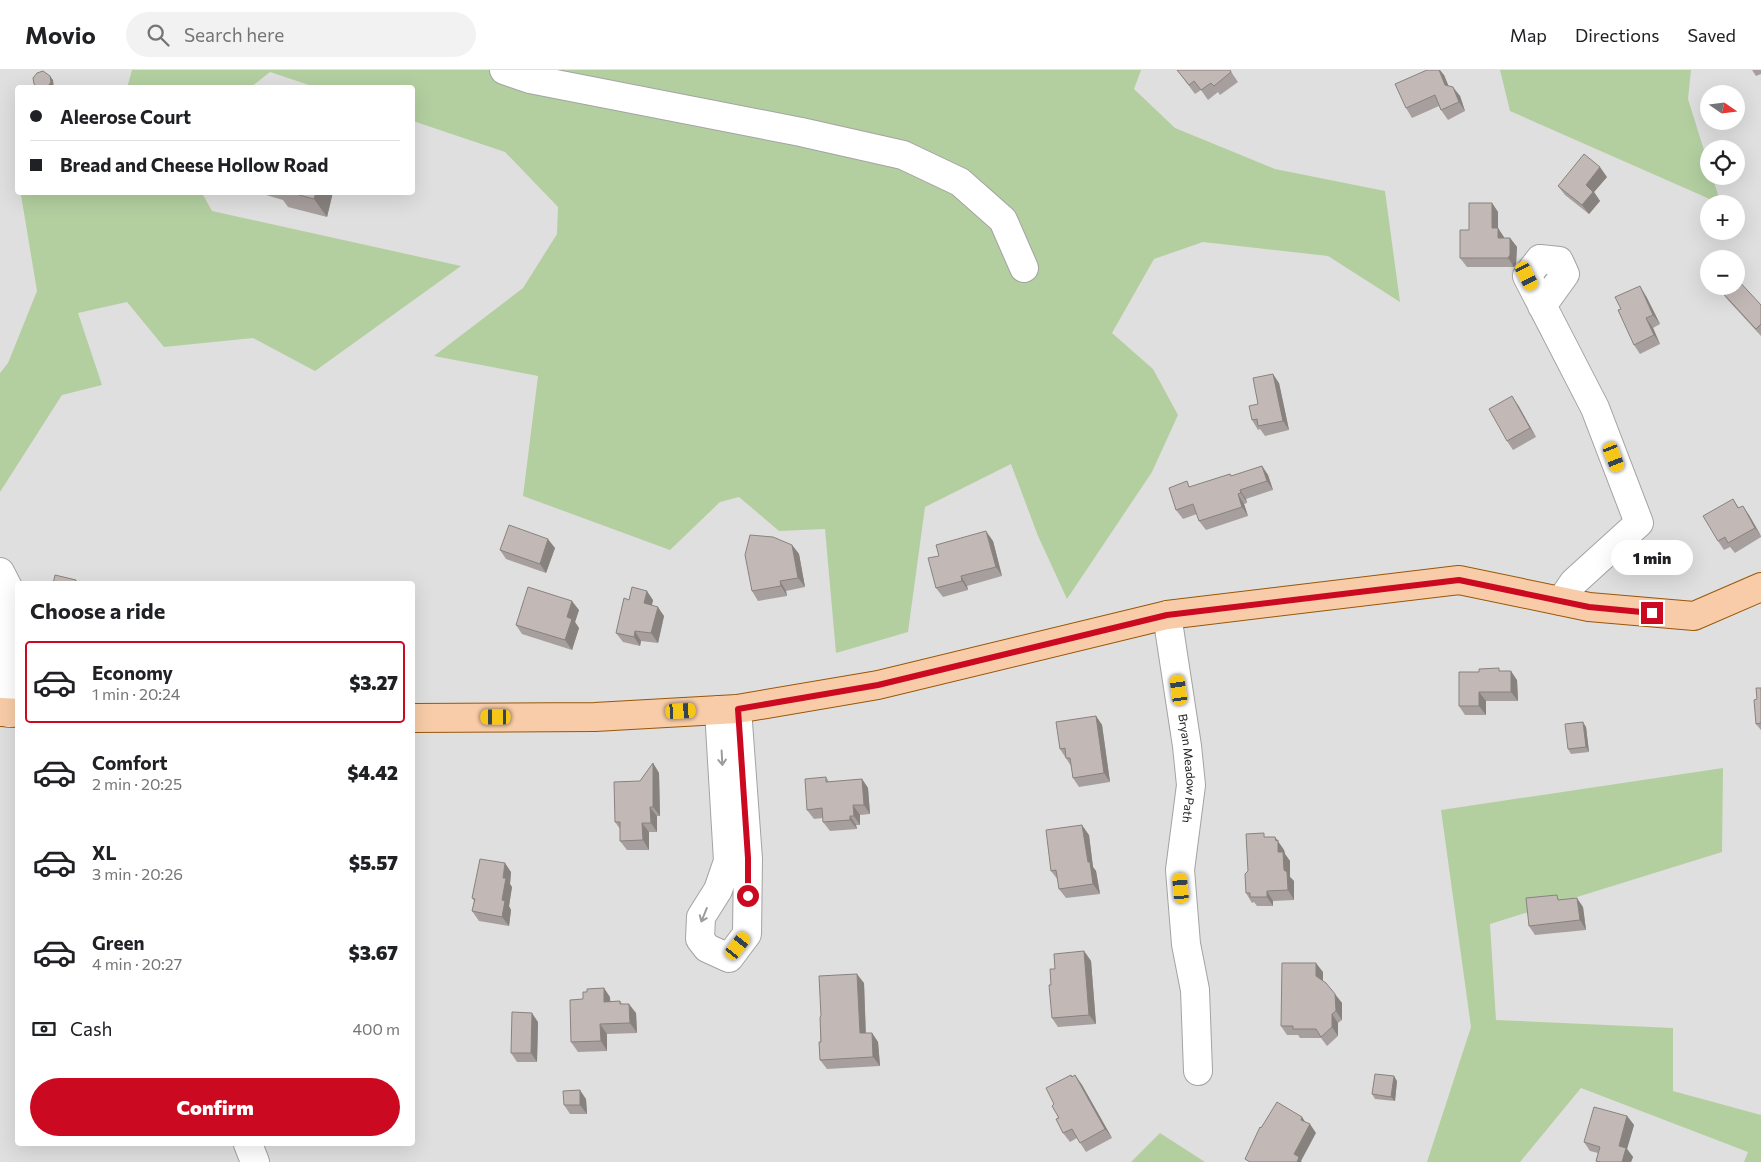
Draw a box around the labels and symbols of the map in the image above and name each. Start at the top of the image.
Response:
north arrow [1700,85,1745,130]
car [1513,259,1540,293]
car [1601,440,1626,474]
callout: 1 min [1611,540,1693,576]
route end [1641,602,1663,624]
car [1169,674,1188,706]
car [665,703,696,719]
car [481,710,511,725]
street label: Bryan Meadow Path [1176,713,1199,824]
one-way arrow [718,750,727,766]
car [1172,872,1189,904]
route start [737,885,759,907]
one-way arrow [699,907,708,922]
car [722,930,753,962]

